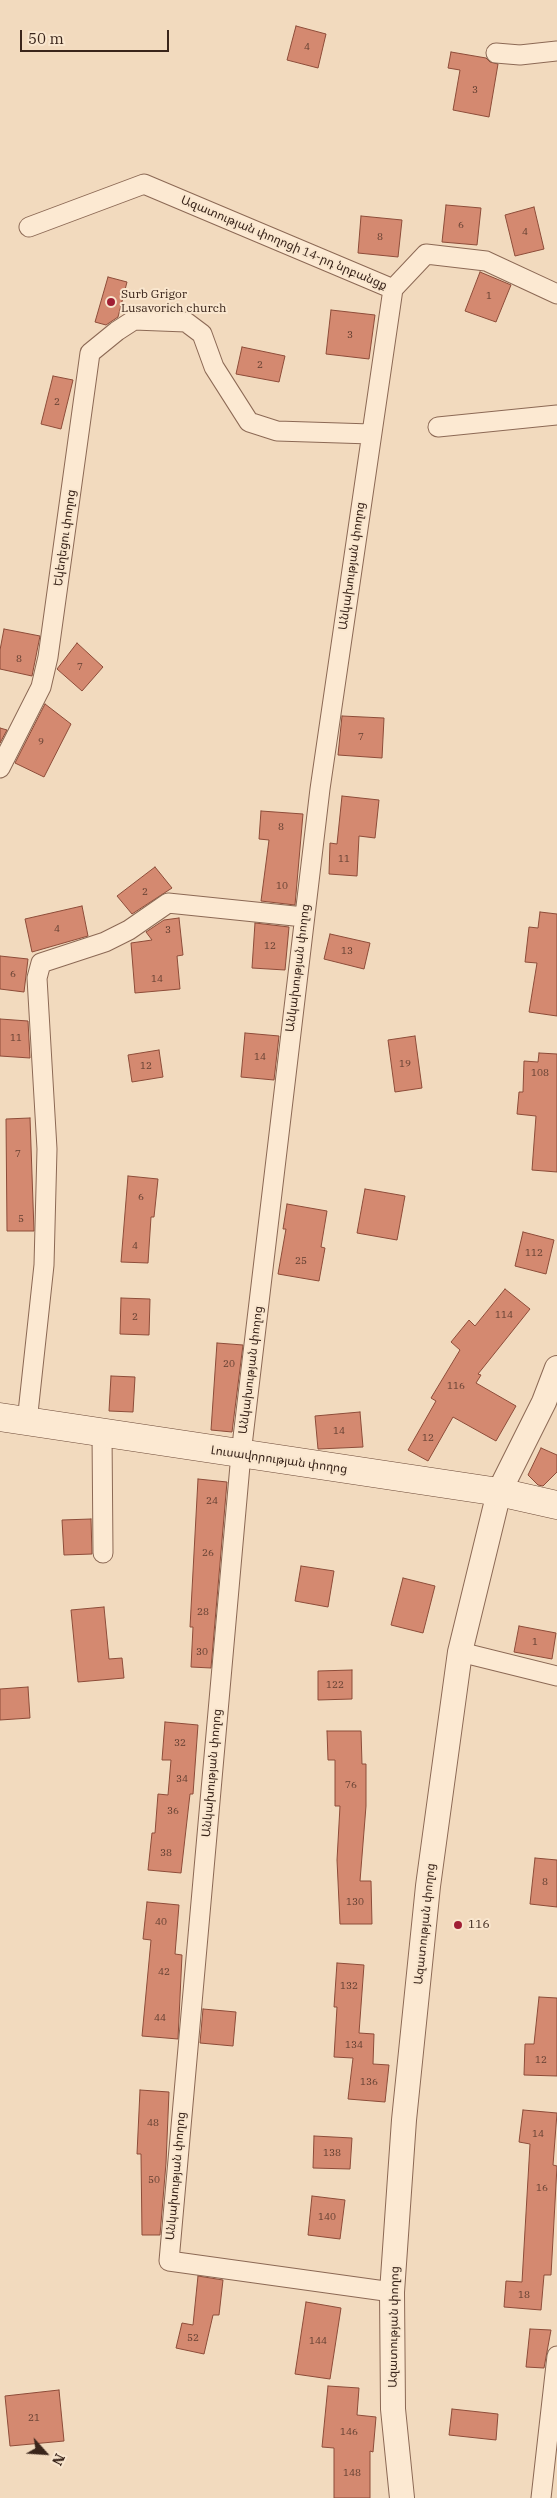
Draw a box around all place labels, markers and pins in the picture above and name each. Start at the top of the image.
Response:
place label: Surb Grigor Lusavorich church [121,288,226,316]
marker: Surb Grigor Lusavorich church [105,296,117,308]
place label: 116 [468,1918,490,1932]
marker: 116 [452,1919,464,1931]

